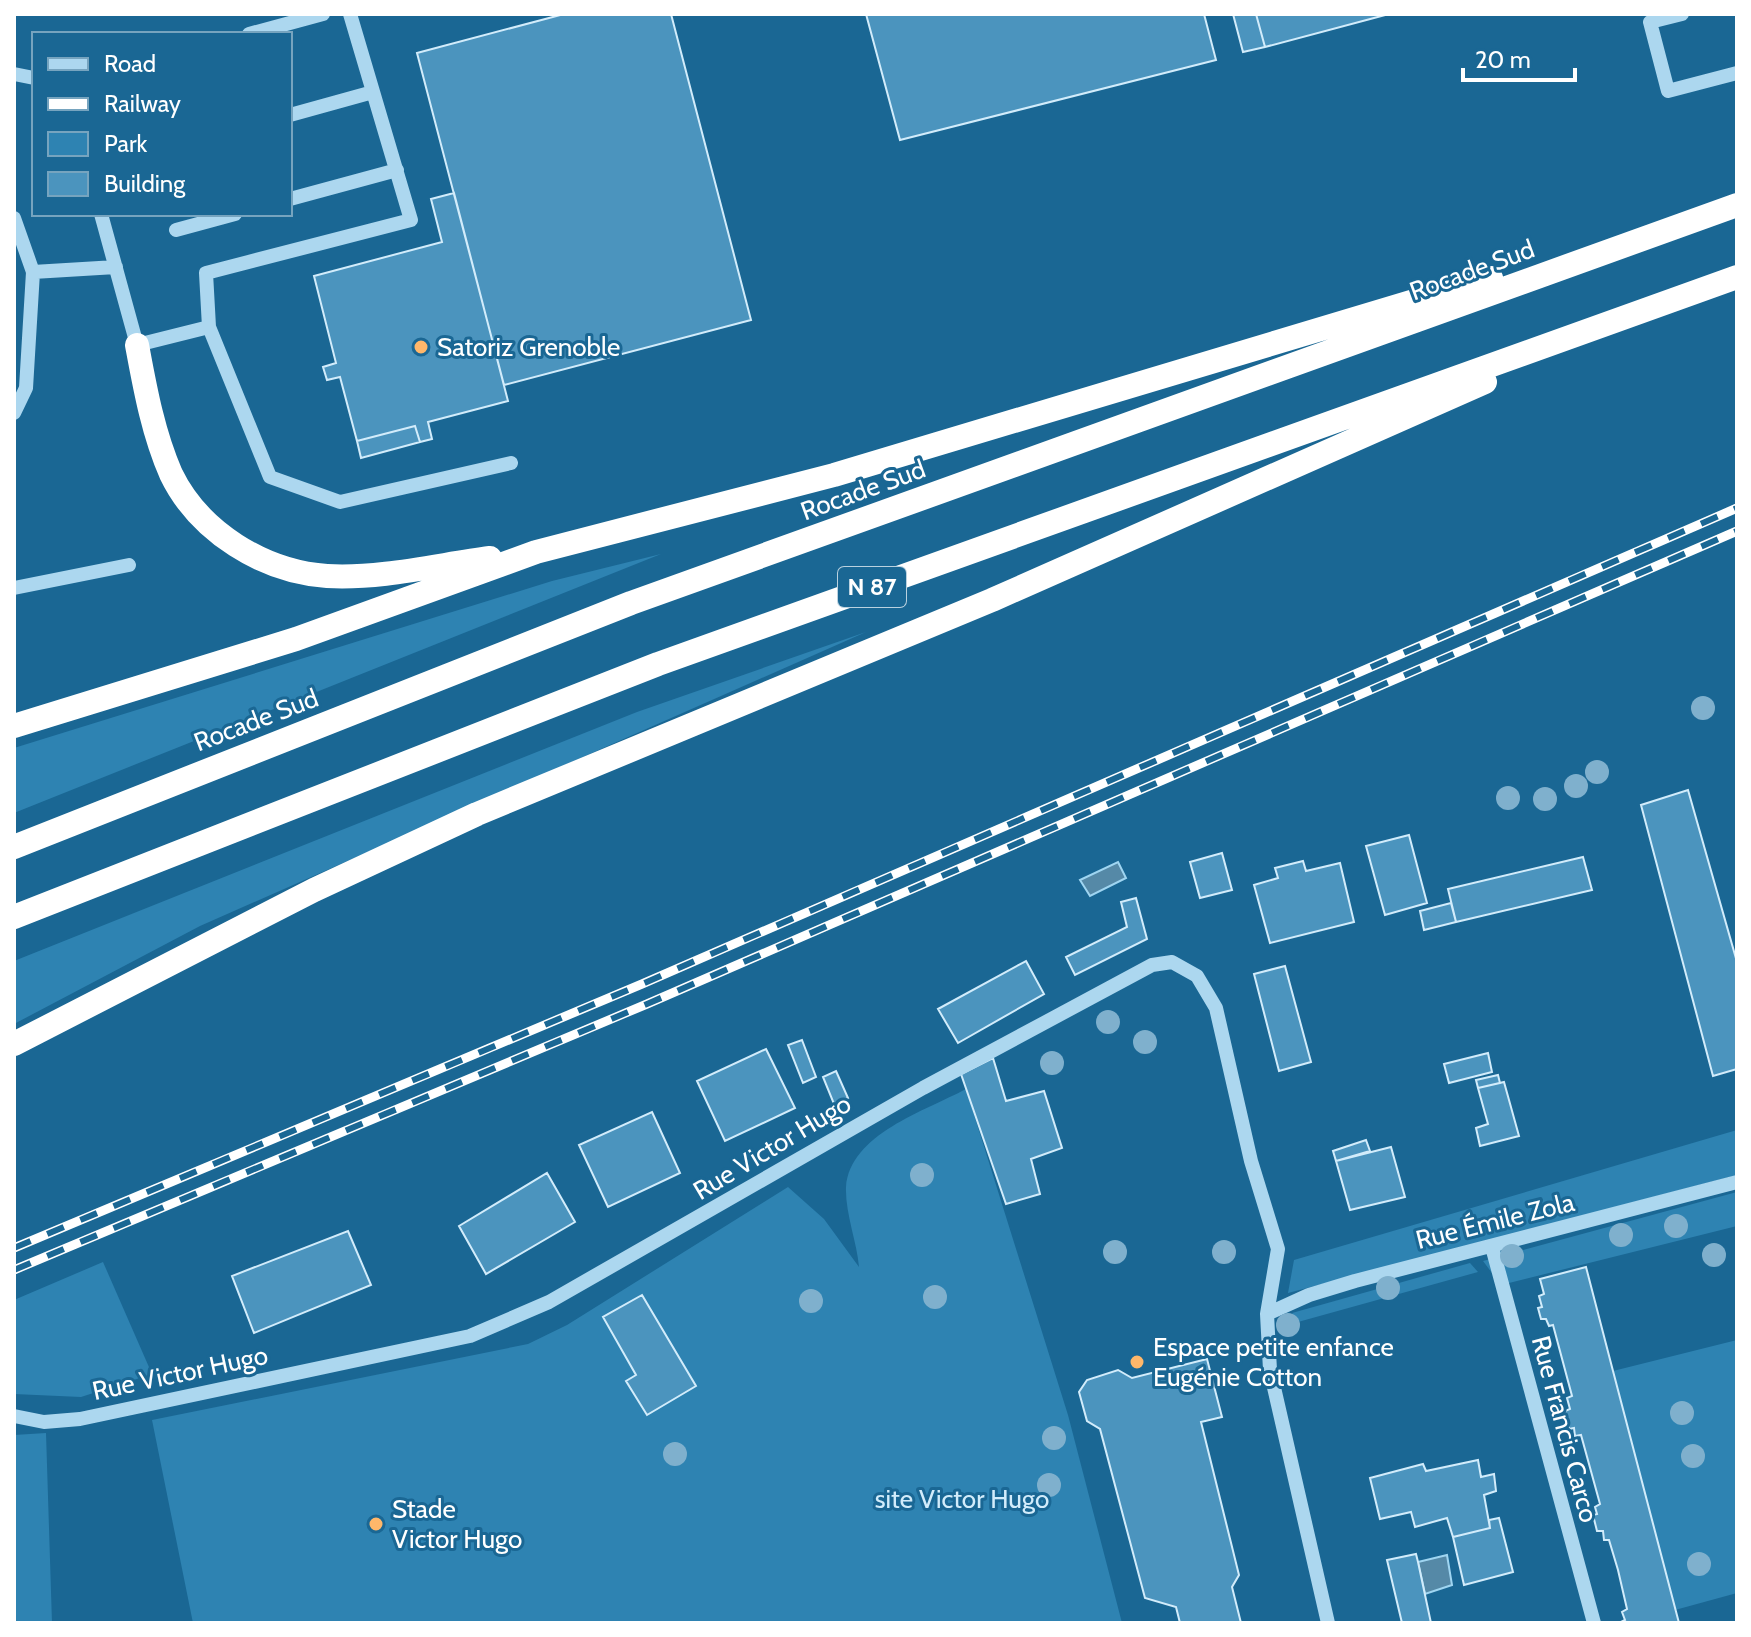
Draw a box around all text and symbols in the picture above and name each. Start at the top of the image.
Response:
legend [32,32,292,216]
scale bar [1463,32,1575,82]
text: 20 m [1475,45,1531,74]
text: Road [104,49,156,78]
text: Railway [104,89,181,118]
text: Park [104,129,147,158]
text: Building [104,169,186,198]
street label: Rocade Sud [1405,233,1539,307]
place label: Satoriz Grenoble [437,331,620,363]
marker: Satoriz Grenoble [412,338,430,356]
street label: Rocade Sud [796,453,930,527]
road number: N 87 [838,567,906,607]
street label: Rocade Sud [189,682,323,758]
street label: Rue Victor Hugo [687,1087,857,1207]
street label: Rue Émile Zola [1412,1186,1578,1256]
place label: Espace petite enfance Eugénie Cotton [1153,1331,1394,1393]
street label: Rue Francis Carco [1525,1332,1605,1526]
street label: Rue Victor Hugo [89,1339,271,1407]
marker: Espace petite enfance Eugénie Cotton [1128,1353,1146,1371]
park label: site Victor Hugo [875,1483,1049,1515]
place label: Stade Victor Hugo [392,1493,522,1555]
marker: Stade Victor Hugo [367,1515,385,1533]

